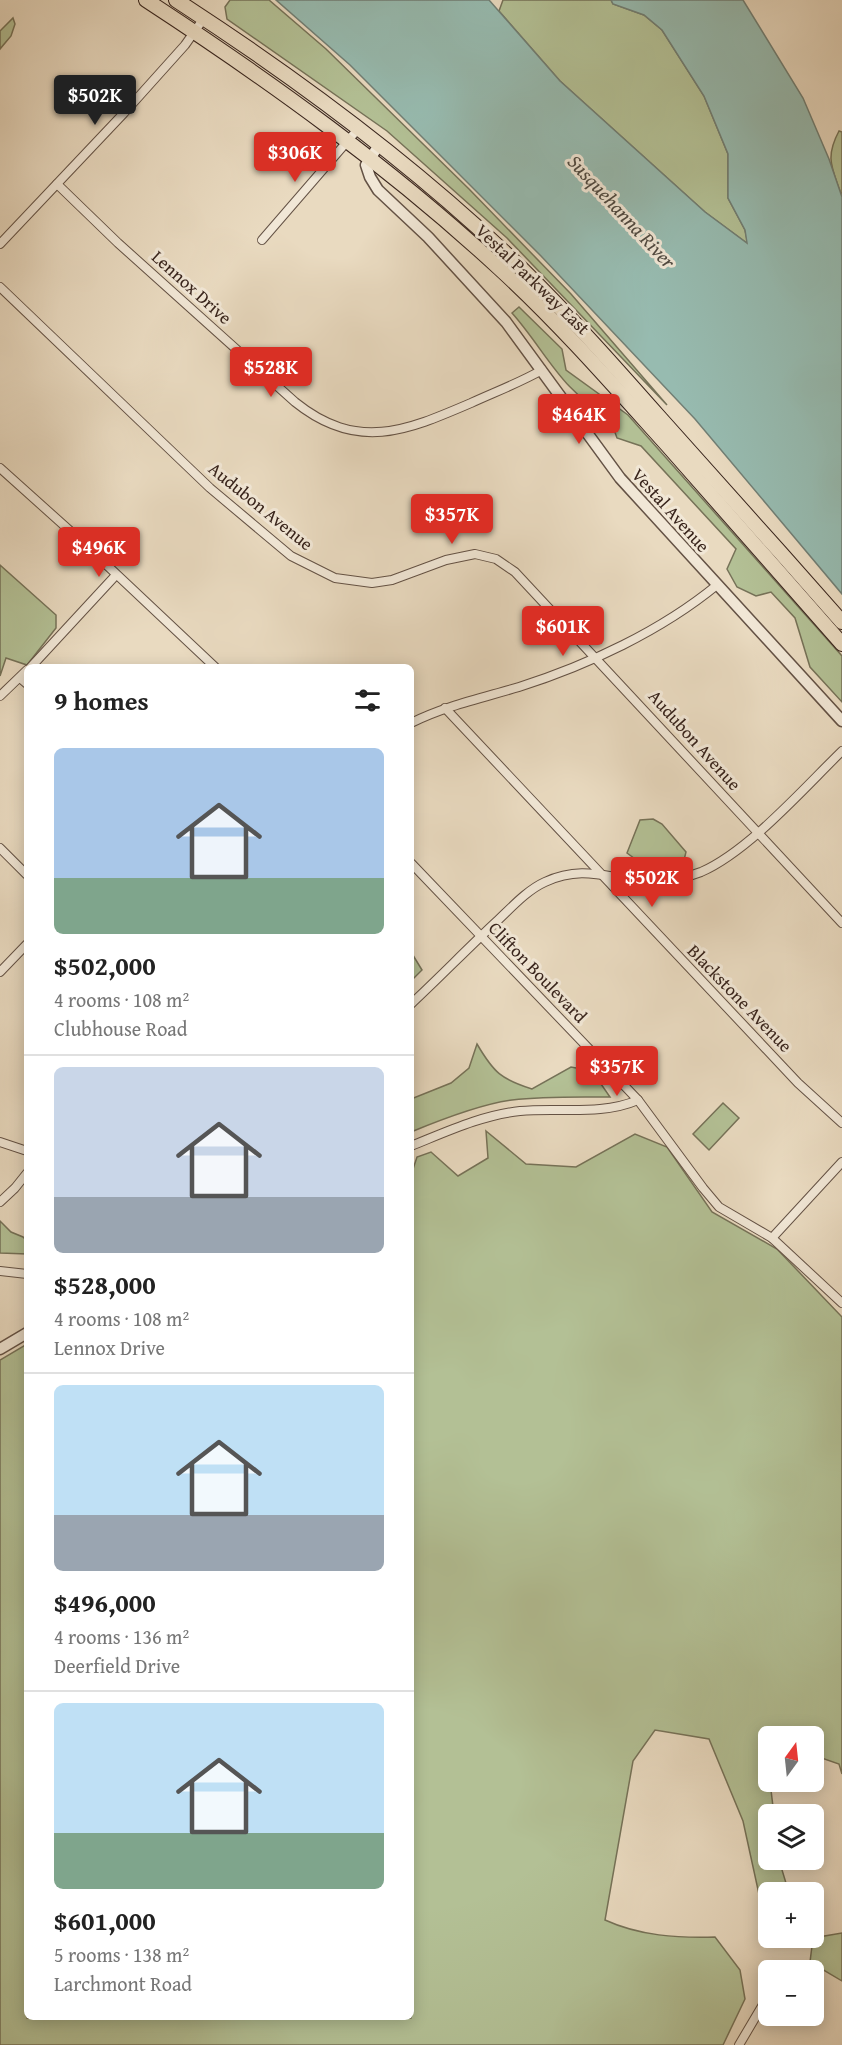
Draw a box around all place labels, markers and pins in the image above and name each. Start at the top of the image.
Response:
pin: $502K [53,75,137,126]
pin: $306K [253,132,337,183]
pin: $528K [229,347,313,398]
pin: $464K [537,394,621,445]
pin: $357K [410,494,494,545]
pin: $496K [57,527,141,578]
pin: $601K [521,606,605,657]
pin: $502K [610,857,694,908]
pin: $357K [575,1046,659,1097]

